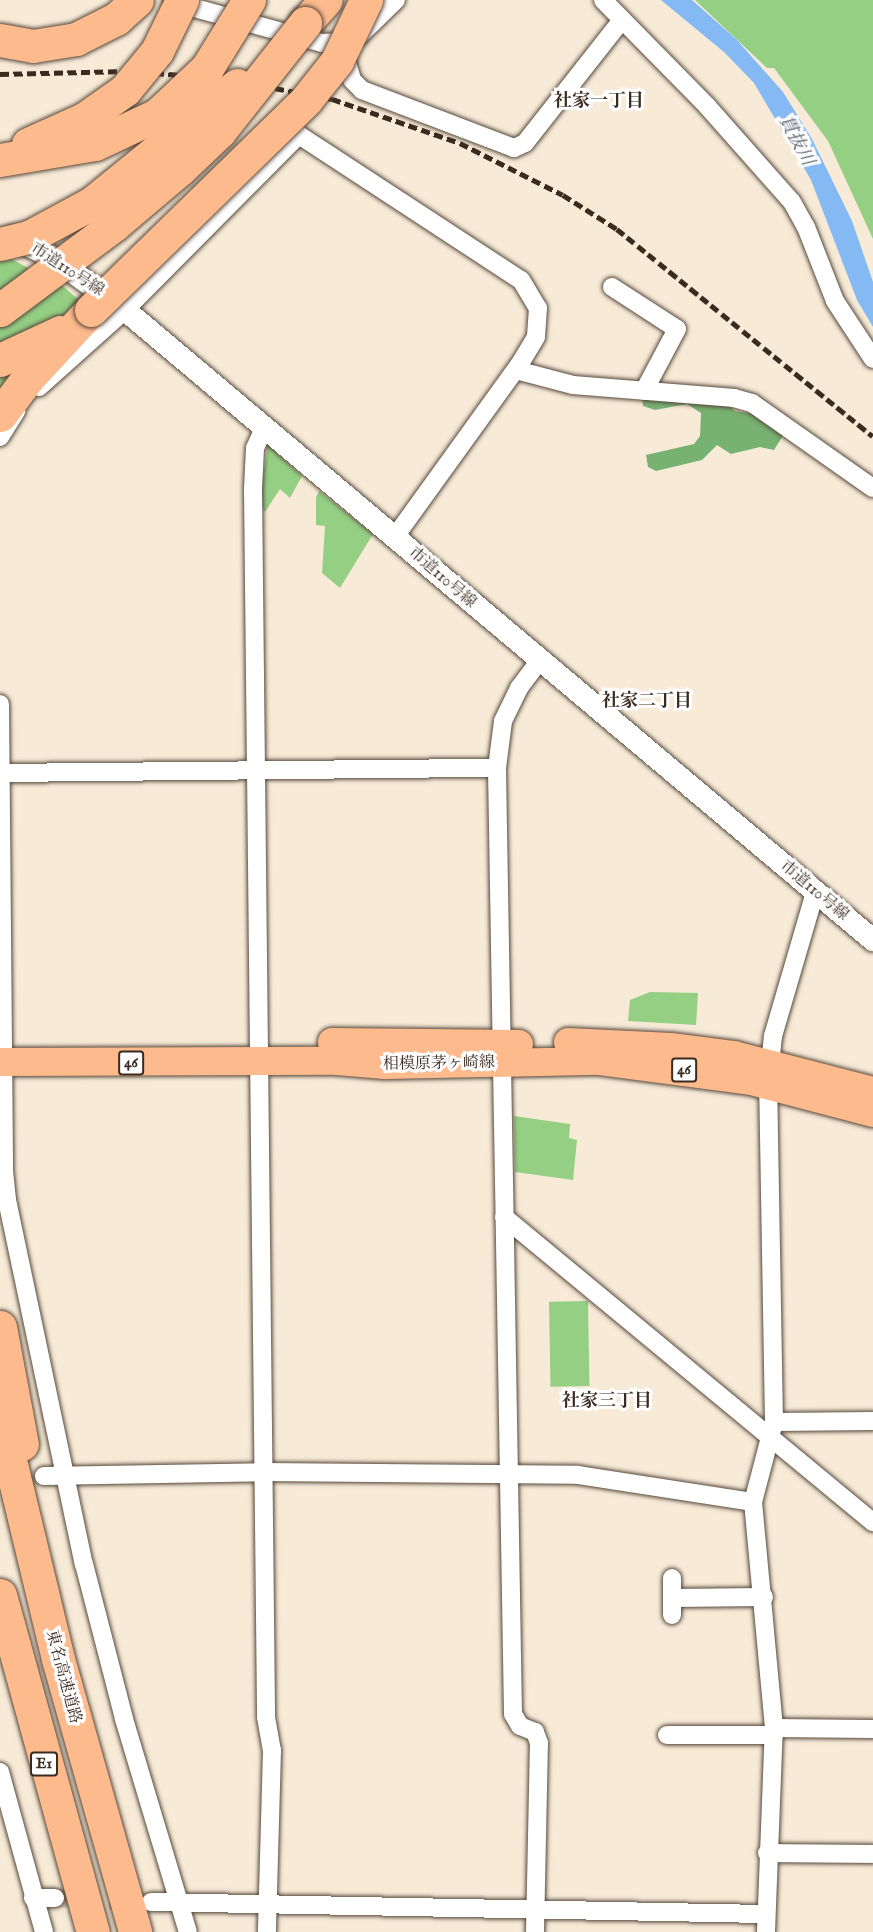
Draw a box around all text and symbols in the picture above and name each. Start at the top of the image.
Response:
district label: 社家一丁目 [554,91,644,113]
water label: 貫抜川 [773,112,817,170]
street label: 市道110号線 [27,239,107,301]
street label: 市道110号線 [404,543,480,613]
district label: 社家二丁目 [602,691,692,713]
street label: 市道110号線 [776,857,852,925]
road number: 46 [118,1051,144,1075]
street label: 相模原茅ヶ崎線 [383,1053,495,1075]
road number: 46 [670,1058,698,1082]
district label: 社家三丁目 [562,1391,652,1413]
street label: 東名高速道路 [41,1628,85,1726]
road number: E1 [29,1752,59,1776]

